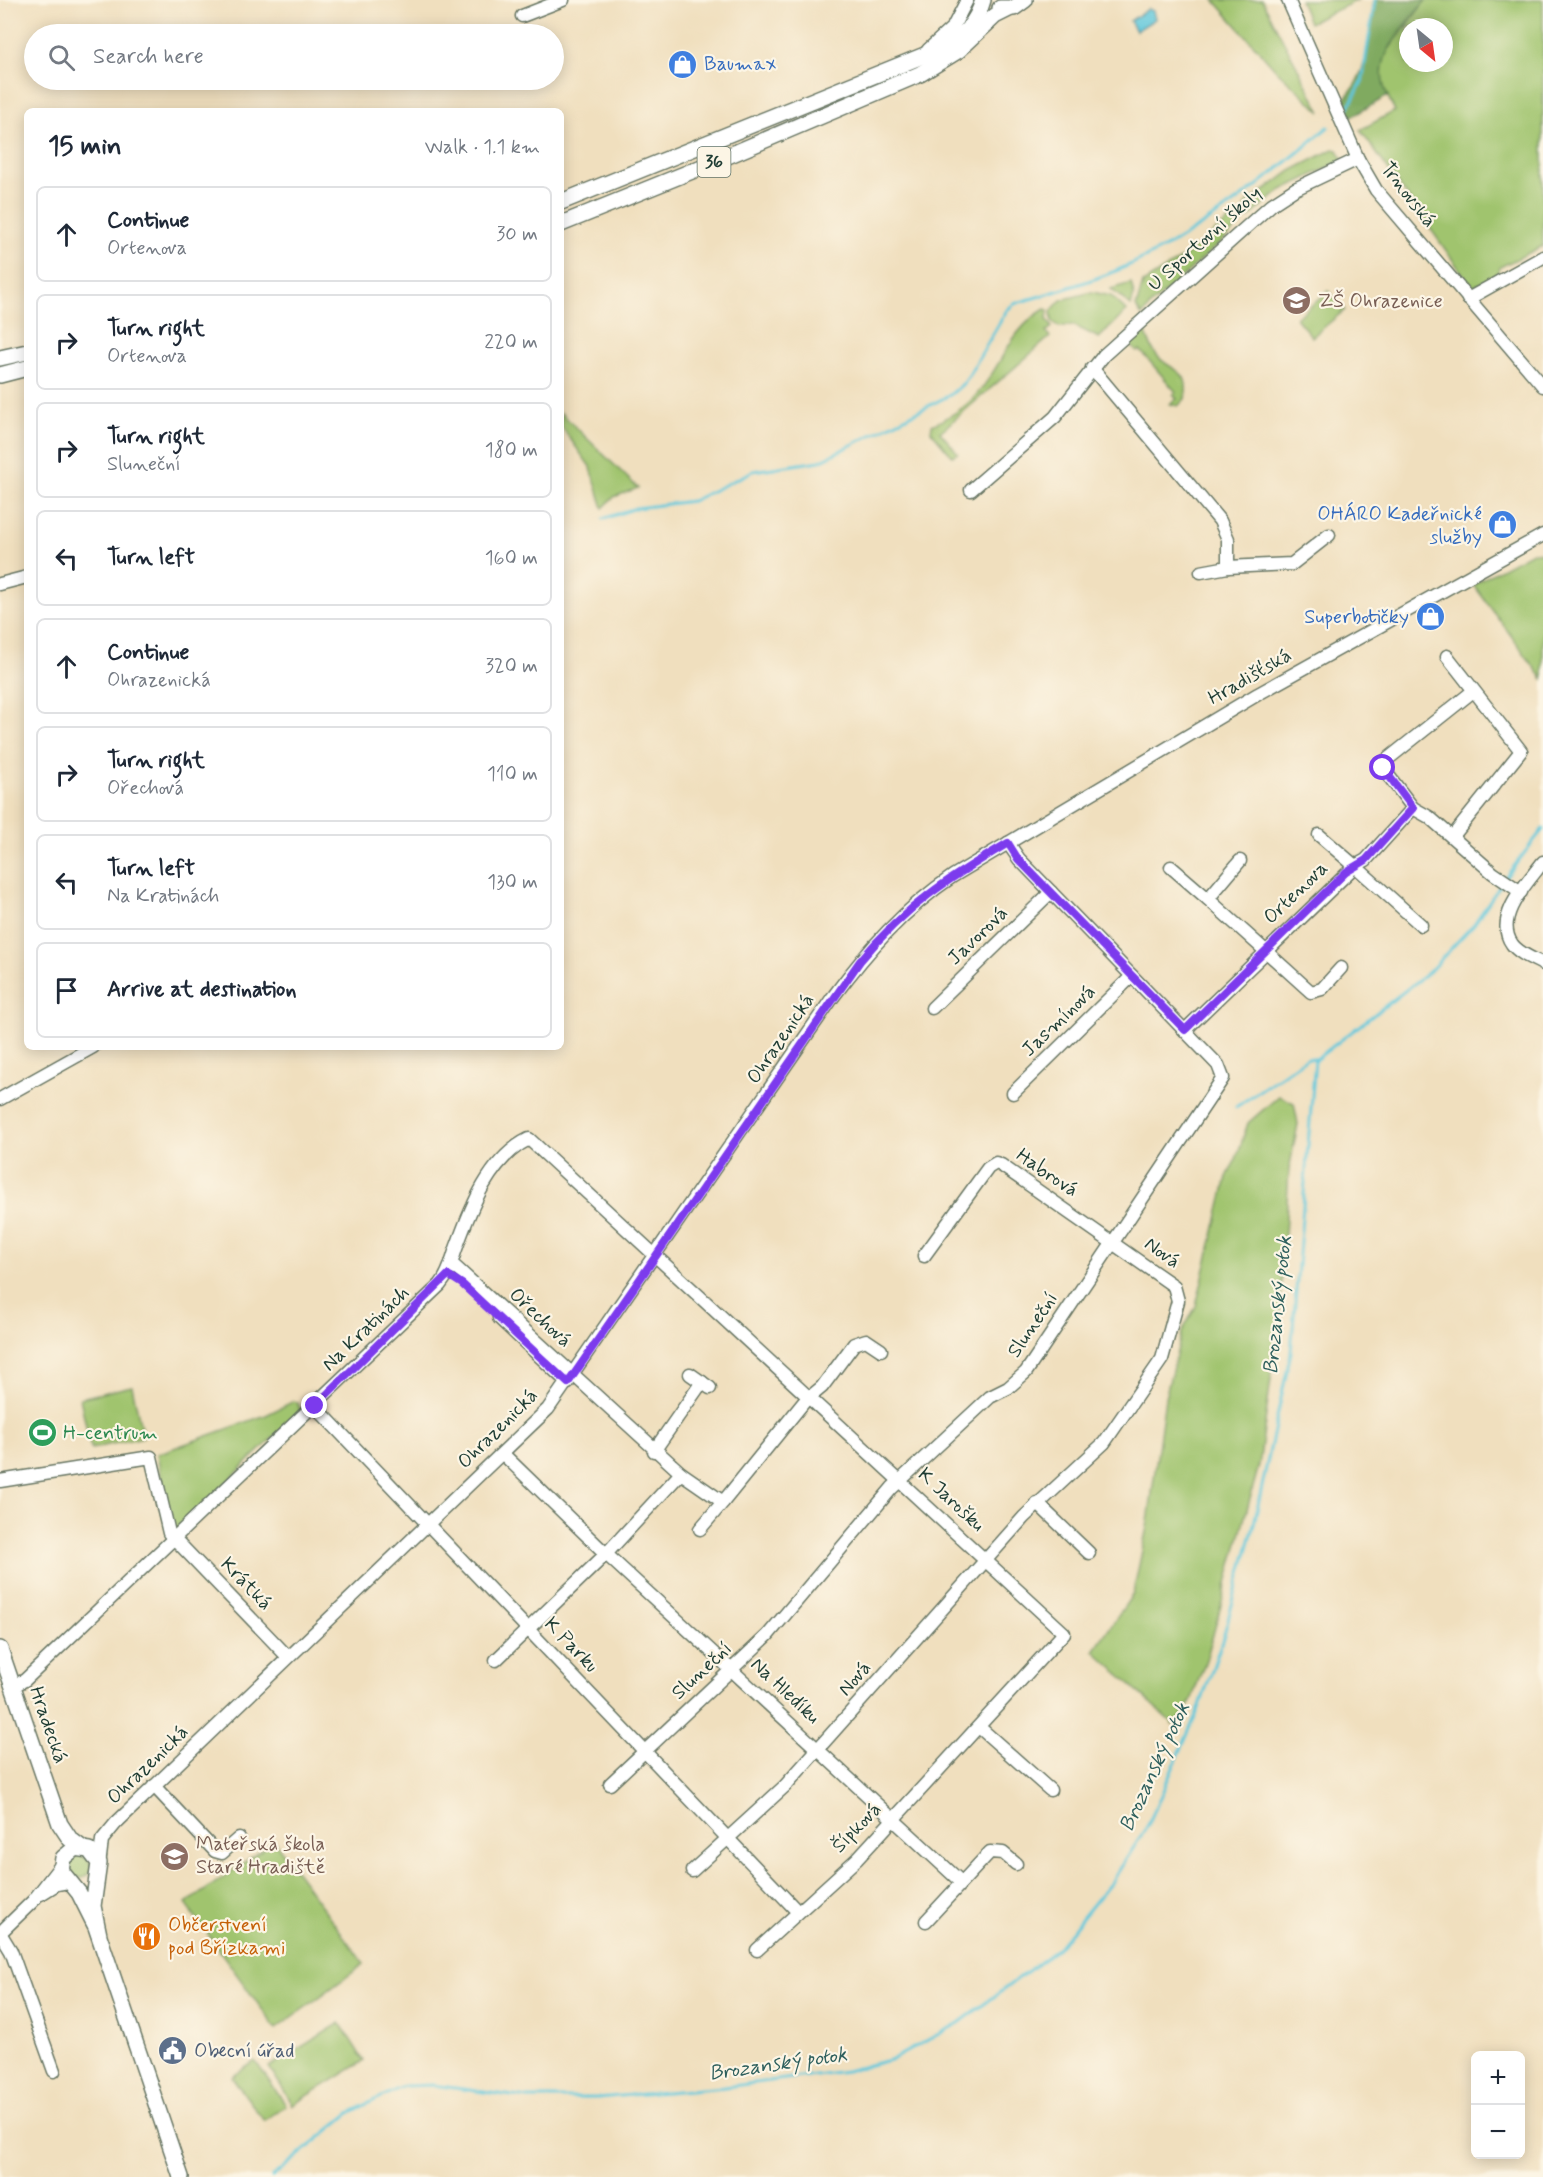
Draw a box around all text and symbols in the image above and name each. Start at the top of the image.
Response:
north arrow [1399,18,1453,72]
search box [24,24,564,90]
icon: search [45,41,78,74]
text: Search here [93,43,204,71]
shop icon: Baumax [667,48,699,80]
place label: Baumax [704,51,776,78]
text: 15 min [48,130,122,164]
text: Walk · 1.1 km [425,134,540,161]
road number: 36 [698,147,730,177]
street label: Trnovská [1374,157,1442,233]
street label: U Sportovní školy [1142,180,1268,298]
text: Continue [107,207,189,235]
icon: ahead [50,218,83,251]
text: 30 m [496,221,538,248]
text: Ortenova [107,235,187,262]
school or university icon: ZŠ Ohrazenice [1281,285,1313,317]
place label: ZŠ Ohrazenice [1318,288,1443,315]
text: Turn right [107,315,205,343]
icon: right [50,326,83,359]
text: 220 m [484,329,538,356]
text: Ortenova [107,343,187,370]
text: Turn right [107,423,205,451]
icon: right [50,434,83,467]
text: 180 m [485,437,538,464]
text: Sluneční [107,451,181,478]
place label: OHÁRO Kadeřnické služby [1317,501,1482,551]
shop icon: OHÁRO Kadeřnické služby [1487,509,1519,541]
icon: left [50,542,83,575]
text: Turn left [107,544,195,572]
text: 160 m [485,545,538,572]
shop icon: Superbotičky [1414,601,1446,633]
place label: Superbotičky [1304,604,1409,631]
text: Continue [107,639,189,667]
street label: Hradišťská [1203,642,1297,712]
icon: ahead [50,650,83,683]
text: 320 m [485,653,538,680]
text: Ohrazenická [107,667,211,694]
text: Turn right [107,747,205,775]
route start [1369,754,1395,780]
icon: right [50,758,83,791]
text: 110 m [487,761,538,788]
text: Ořechová [107,775,184,802]
text: Turn left [107,855,195,883]
street label: Ortenova [1258,855,1334,931]
icon: left [50,866,83,899]
text: 130 m [487,869,538,896]
text: Na Kratinách [107,883,219,910]
street label: Javorová [942,900,1014,972]
icon: arrive [50,974,83,1007]
text: Arrive at destination [107,976,297,1004]
street label: Jasmínová [1016,979,1102,1063]
street label: Ohrazenická [741,988,821,1090]
street label: Habrová [1010,1142,1084,1204]
street label: Nová [1139,1231,1185,1275]
water label: Brozanský potok [1257,1234,1299,1376]
street label: Na Kratinách [316,1280,416,1378]
street label: Ořechová [503,1282,577,1354]
street label: Sluneční [1001,1287,1065,1363]
street label: Ohrazenická [452,1383,544,1475]
route end [301,1392,327,1418]
sports icon: H-centrum [26,1417,58,1449]
place label: H-centrum [63,1420,158,1447]
street label: K Jarošku [911,1462,991,1538]
street label: Krátká [214,1551,278,1617]
street label: K Parku [538,1611,604,1679]
street label: Sluneční [666,1636,738,1706]
street label: Na Hledíku [744,1652,826,1730]
street label: Nová [832,1656,878,1702]
street label: Hradecká [22,1683,74,1767]
water label: Brozanský potok [1113,1698,1197,1836]
street label: Ohrazenická [101,1719,195,1811]
street label: Šípková [826,1797,888,1859]
place label: Mateřská škola Staré Hradiště [196,1831,326,1881]
school or university icon: Mateřská škola Staré Hradiště [159,1840,191,1872]
place label: Občerstvení pod Břízkami [168,1912,285,1962]
restaurant icon: Občerstvení pod Břízkami [131,1921,163,1953]
public building icon: Obecní úřad [157,2035,189,2067]
place label: Obecní úřad [194,2038,294,2065]
water label: Brozanský potok [707,2040,849,2088]
map controls [1471,2051,1525,2159]
button: + [1471,2051,1525,2105]
button: − [1471,2105,1525,2159]

